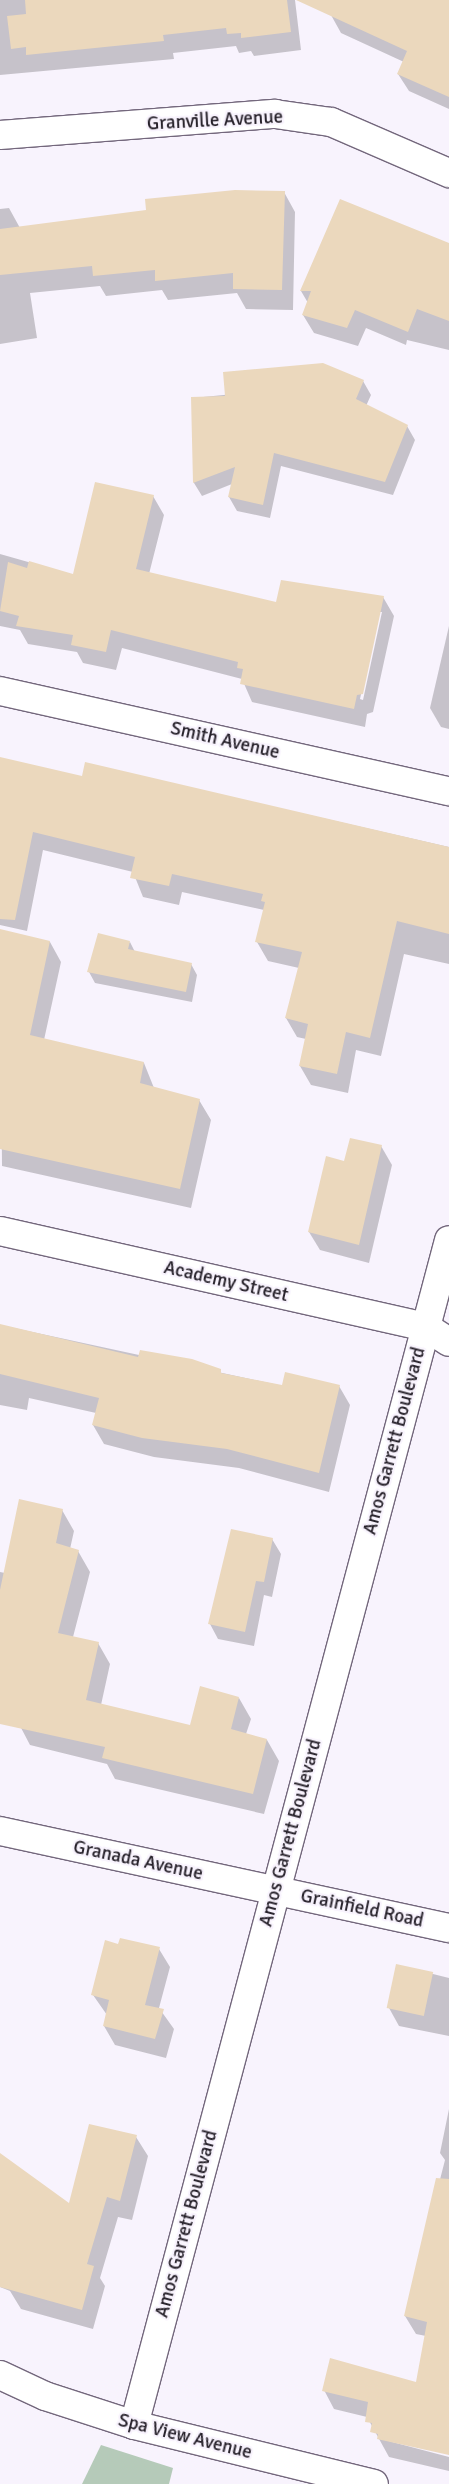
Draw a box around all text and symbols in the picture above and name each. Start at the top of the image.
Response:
street label: Granville Avenue [146,106,284,136]
street label: Smith Avenue [168,717,282,765]
street label: Academy Street [162,1257,290,1307]
street label: Amos Garrett Boulevard [359,1345,431,1537]
street label: Amos Garrett Boulevard [255,1737,327,1929]
street label: Granada Avenue [71,1836,205,1886]
street label: Grainfield Road [298,1885,426,1933]
street label: Amos Garrett Boulevard [151,2128,223,2320]
street label: Spa View Avenue [116,2409,254,2465]

